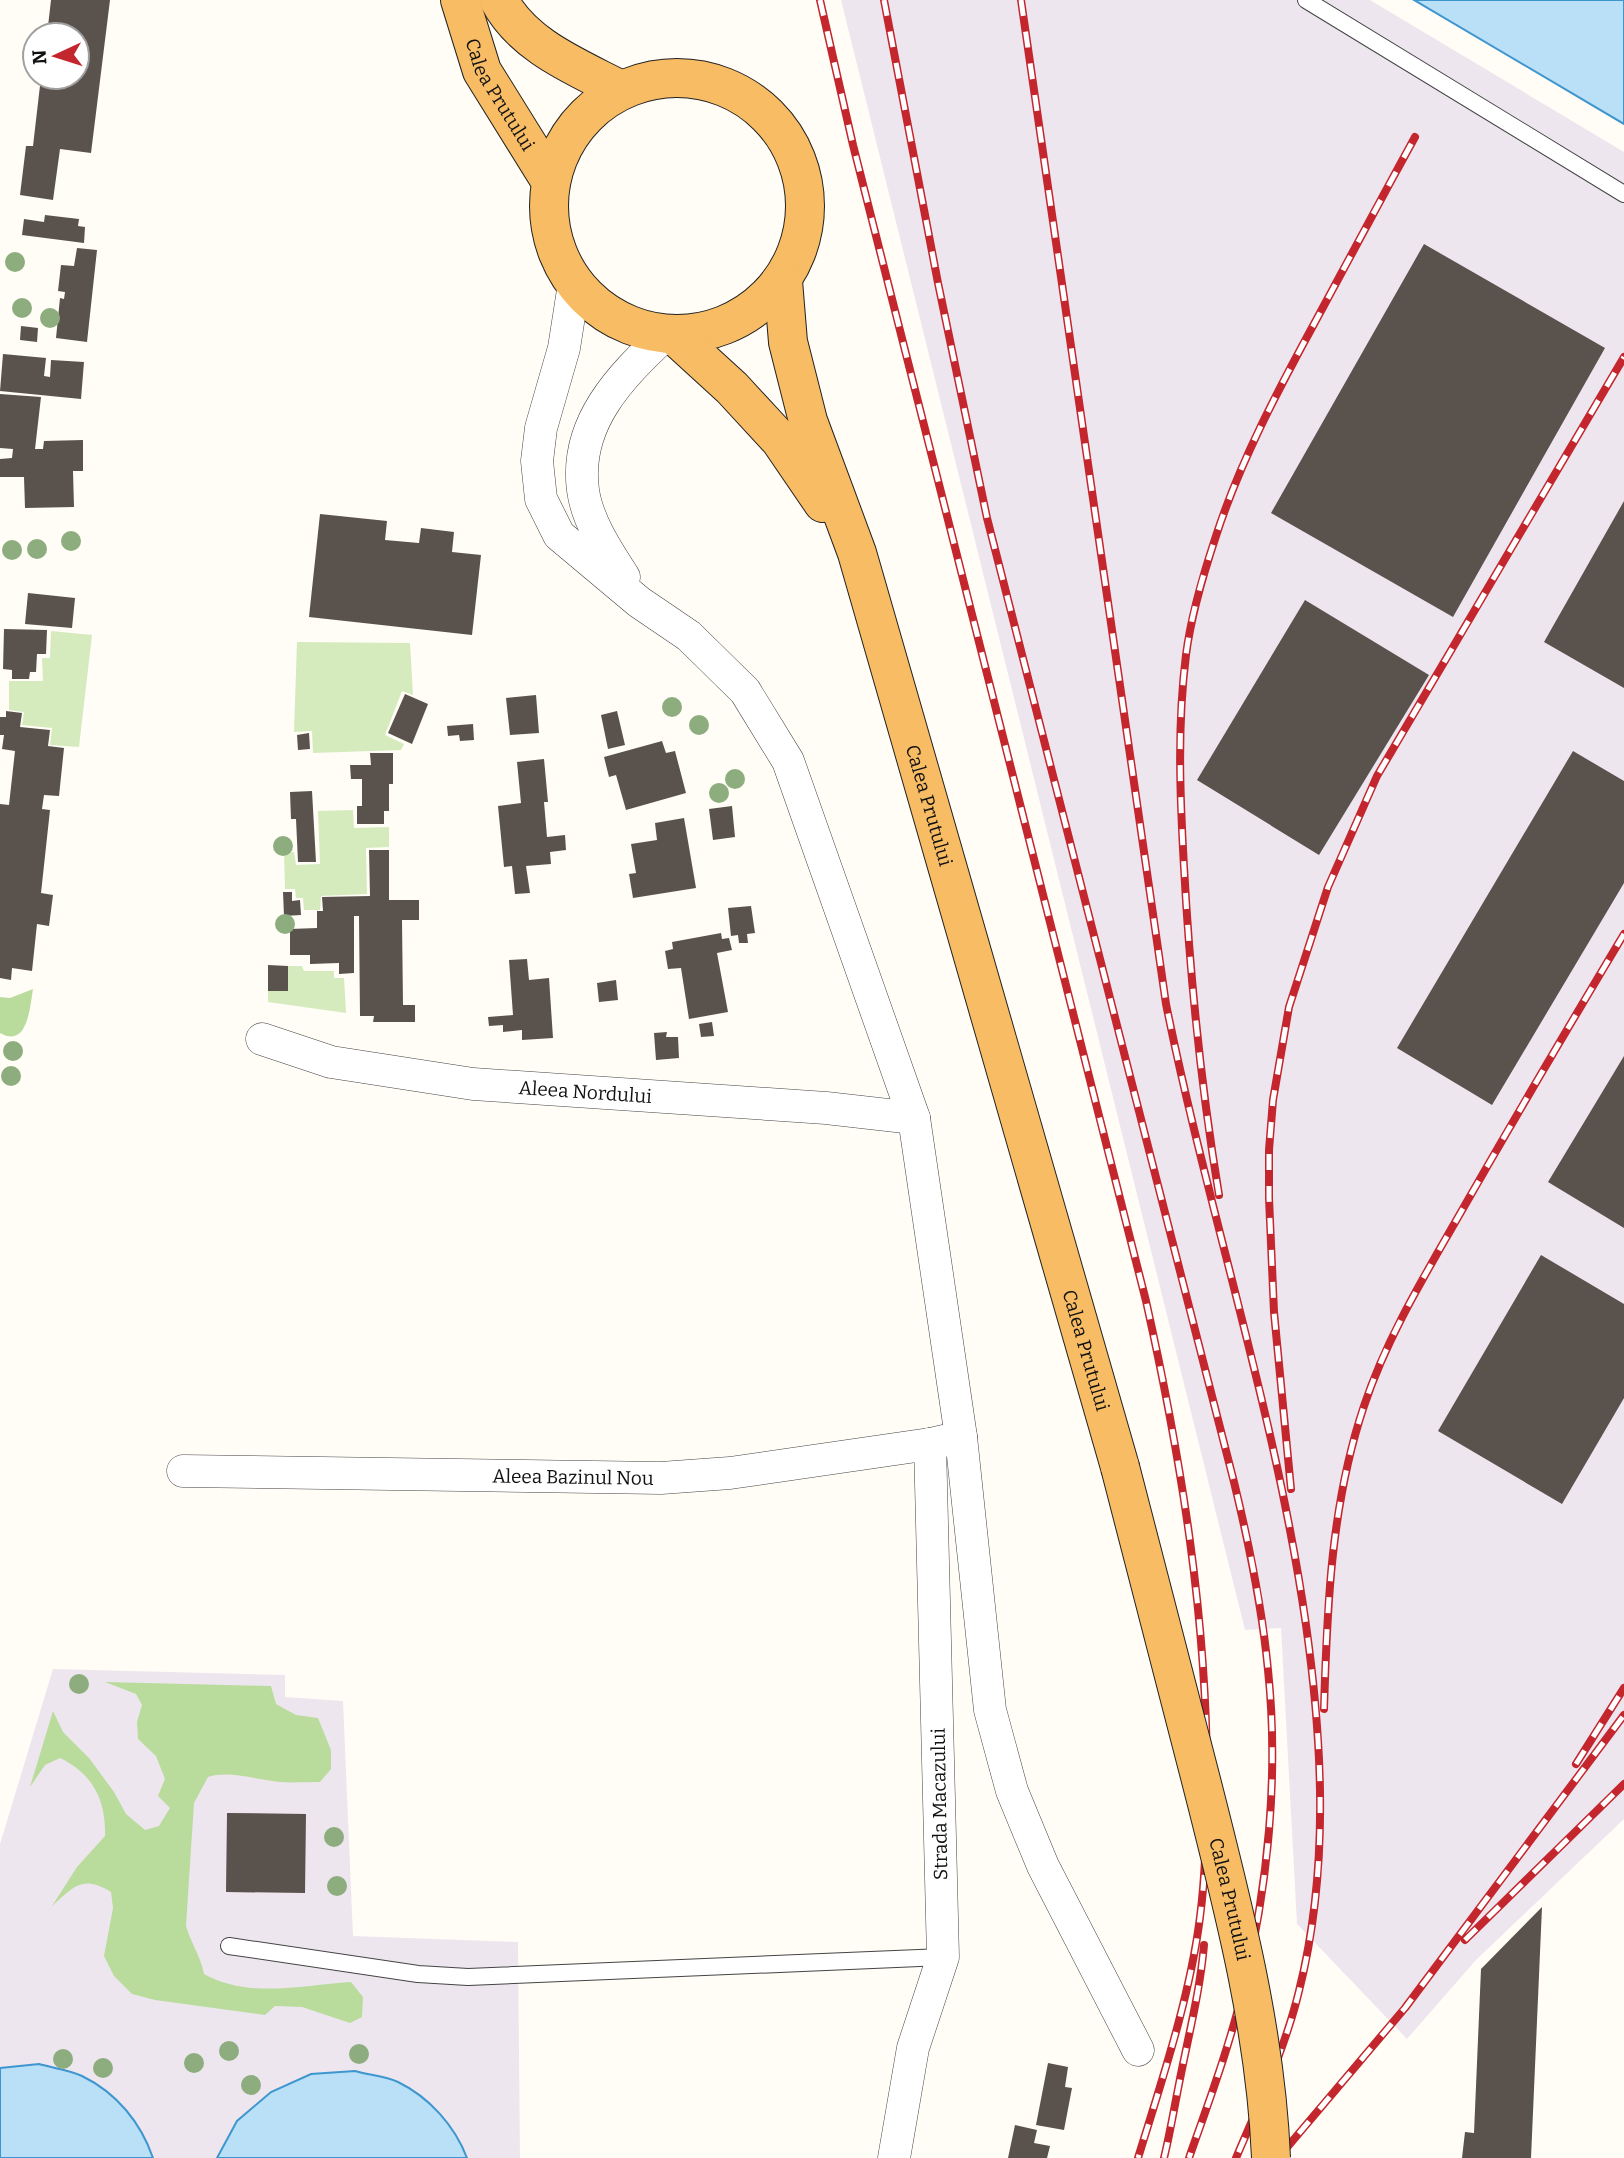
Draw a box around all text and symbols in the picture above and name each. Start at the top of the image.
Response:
north arrow [21,21,91,91]
street label: Calea Prutului [460,35,540,155]
text: N [28,49,52,65]
street label: Calea Prutului [901,742,958,869]
street label: Aleea Nordului [518,1076,653,1108]
street label: Calea Prutului [1058,1287,1114,1414]
street label: Aleea Bazinul Nou [492,1465,654,1490]
street label: Strada Macazului [927,1727,952,1880]
street label: Calea Prutului [1204,1835,1255,1963]

